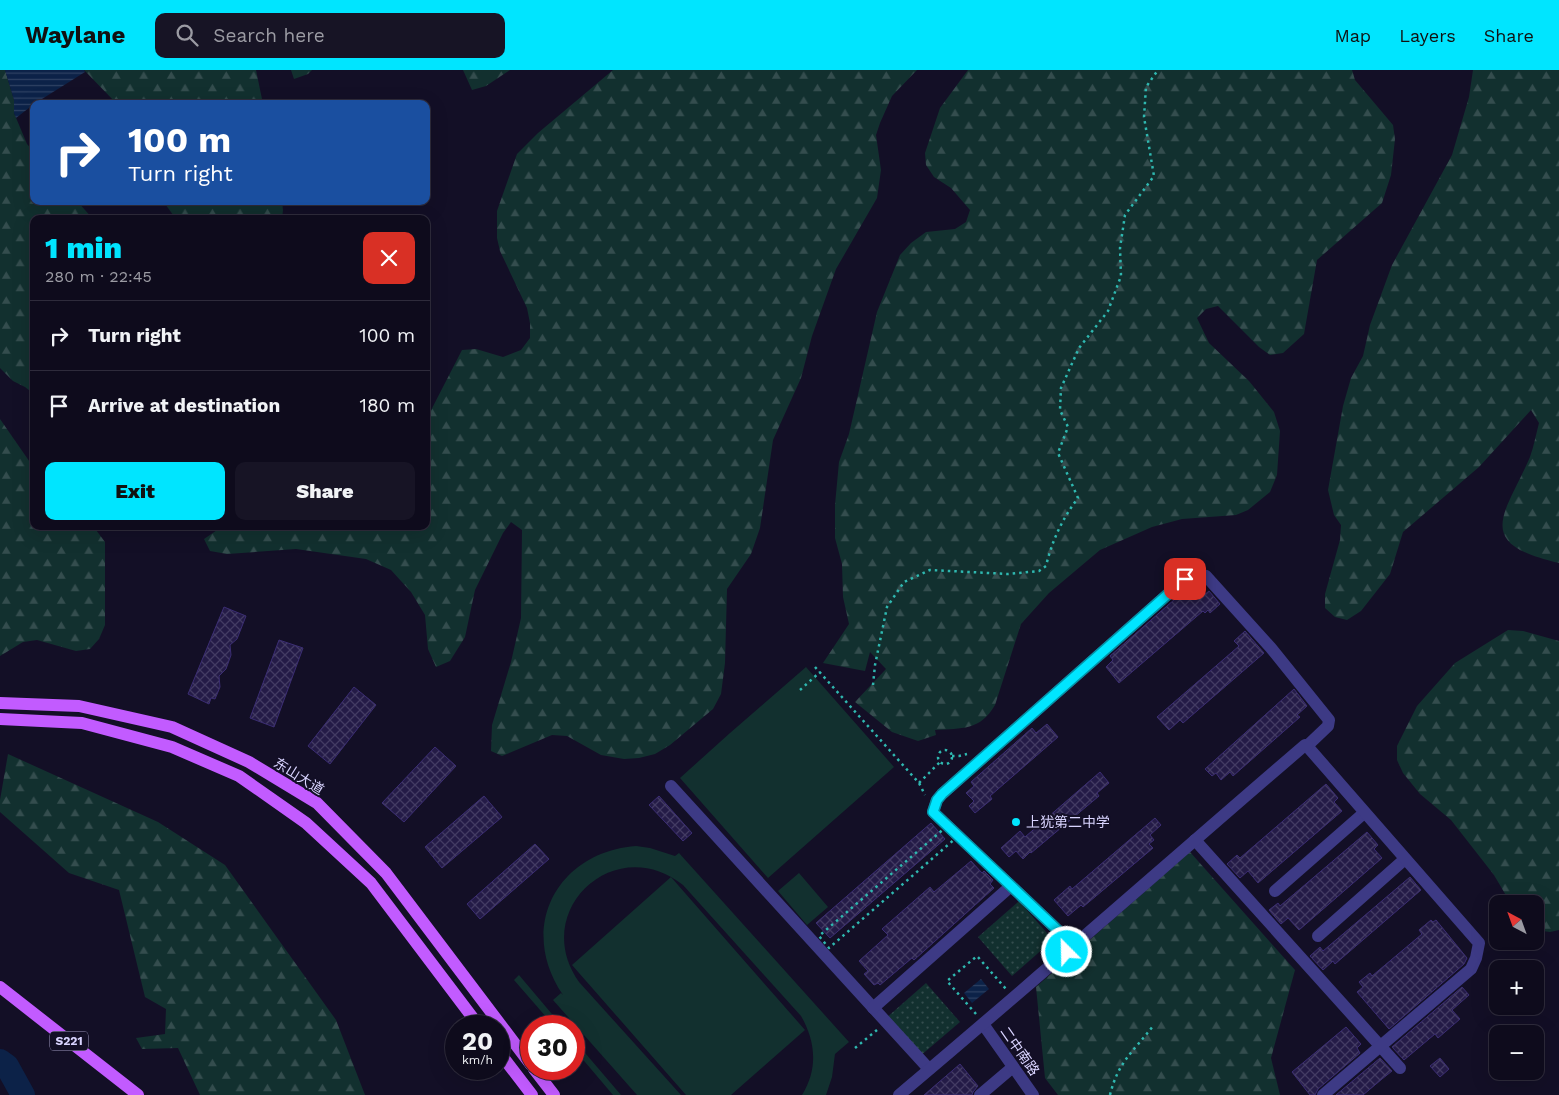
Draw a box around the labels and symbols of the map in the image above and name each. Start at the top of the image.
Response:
pin [1164,558,1206,600]
street label: 东山大道 [271,754,327,798]
place label: 上犹第二中学 [1026,814,1110,830]
marker: 上犹第二中学 [1010,816,1022,828]
north arrow [1489,895,1544,950]
position arrow [1040,925,1092,977]
speed limit sign: 30 [520,1015,585,1080]
street label: 二中南路 [997,1023,1043,1079]
road number: S221 [50,1031,88,1050]

